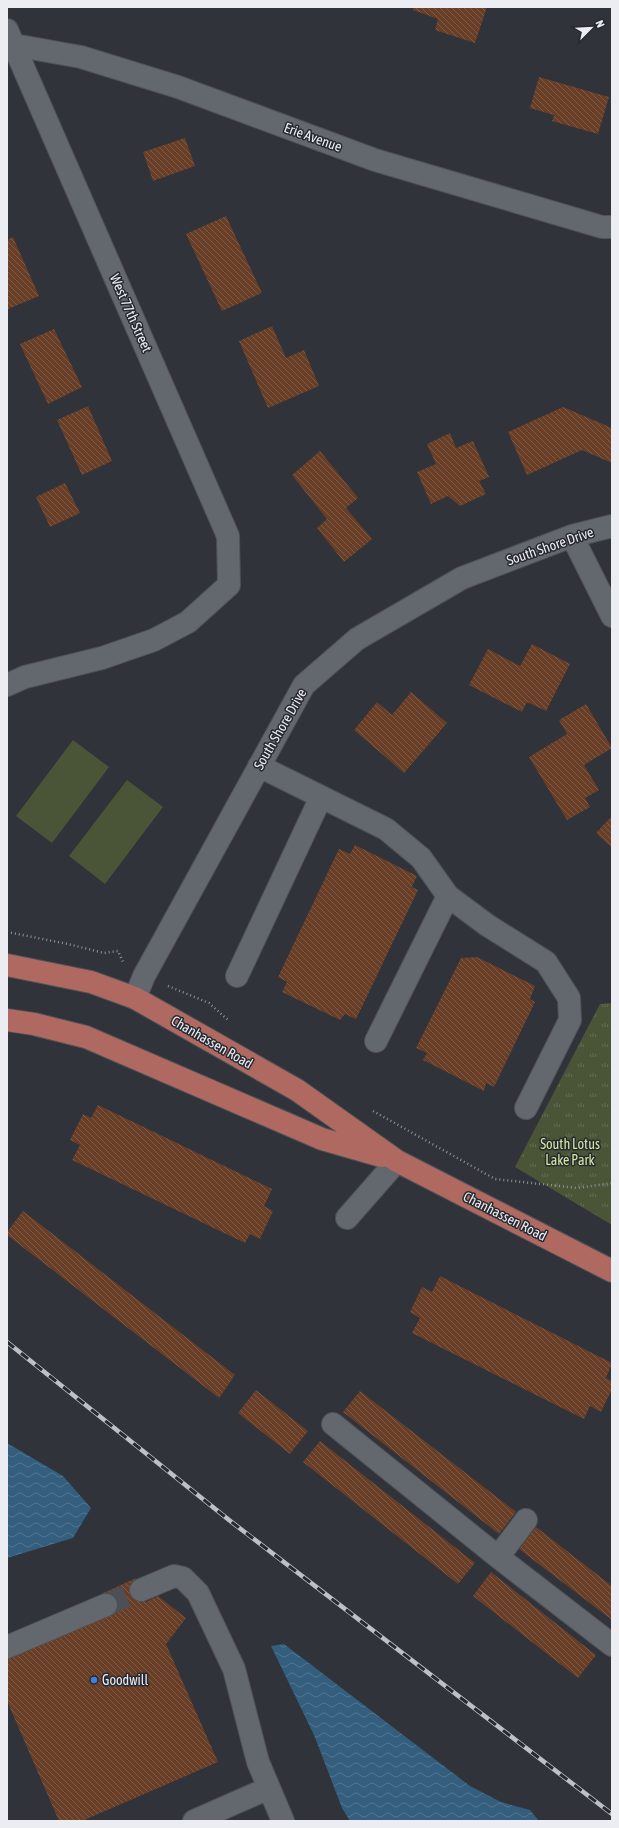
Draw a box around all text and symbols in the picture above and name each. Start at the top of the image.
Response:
north arrow [571,8,611,48]
text: N [593,19,607,29]
street label: Erie Avenue [282,119,344,155]
street label: West 77th Street [107,272,155,354]
street label: South Shore Drive [504,524,596,568]
street label: South Shore Drive [250,686,310,772]
street label: Chanhassen Road [168,1012,256,1072]
park label: South Lotus Lake Park [540,1136,600,1168]
street label: Chanhassen Road [461,1188,549,1244]
place label: Goodwill [102,1672,149,1688]
marker: Goodwill [89,1675,99,1685]

